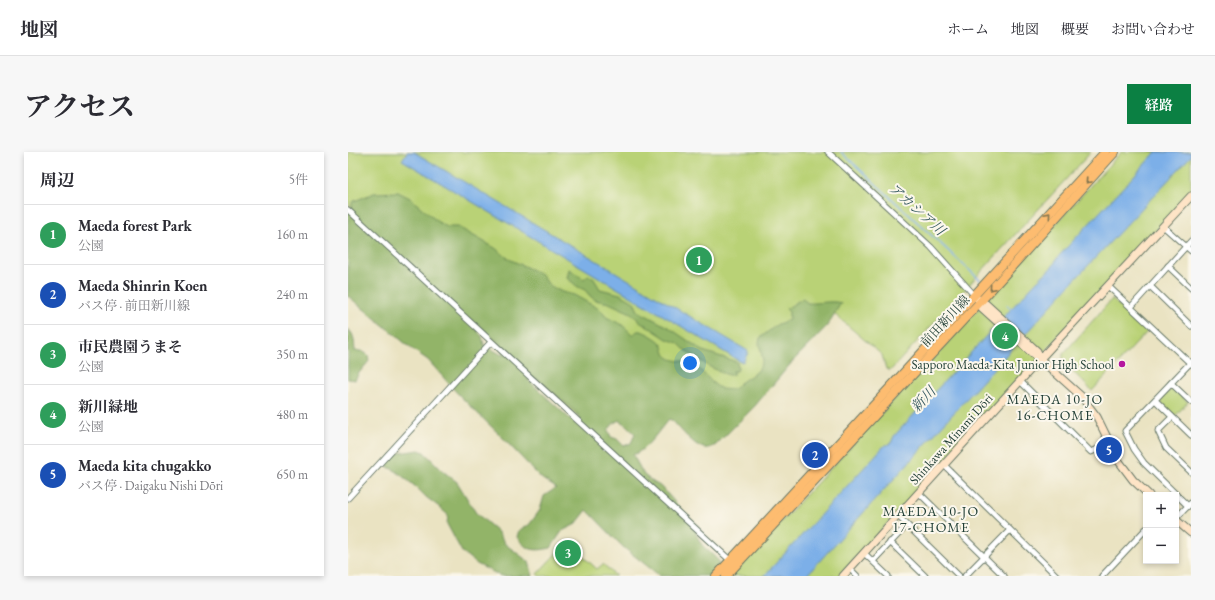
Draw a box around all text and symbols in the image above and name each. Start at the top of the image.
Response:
text: 地図 [20,17,58,42]
text: ホーム [947,20,989,38]
text: 地図 [1011,20,1039,38]
text: 概要 [1061,20,1089,38]
text: お問い合わせ [1111,20,1195,38]
button: 経路 [1127,84,1191,124]
text: アクセス [24,88,135,124]
text: 周辺 [40,169,74,191]
text: 5件 [289,171,308,188]
one-way arrow [1086,176,1093,184]
water label: アカシア川 [885,179,950,240]
one-way arrow [1043,212,1050,220]
text: Maeda forest Park [78,216,192,235]
text: 1 [50,226,56,243]
text: 160 m [277,226,308,243]
text: 公園 [78,237,104,254]
pin: 1 [686,245,712,275]
text: Maeda Shinrin Koen [78,276,208,295]
one-way arrow [990,283,997,291]
text: 2 [50,286,56,303]
text: 240 m [277,286,308,303]
street label: 前田新川線 [917,291,973,351]
text: バス停 · 前田新川線 [78,297,190,314]
pin: 4 [992,321,1018,351]
text: 市民農園うまそ [78,337,183,356]
text: 3 [50,346,56,363]
text: 350 m [277,346,308,363]
your location [680,353,700,373]
place label: Sapporo Maeda-Kita Junior High School [911,356,1114,373]
text: 公園 [78,358,104,375]
marker: Sapporo Maeda-Kita Junior High School [1117,359,1127,369]
water label: 新川 [907,381,940,415]
street label: Shinkawa Minami Dōri [906,390,996,488]
district label: MAEDA 10-JO 16-CHOME [1007,390,1103,424]
text: 新川緑地 [78,397,138,416]
text: 4 [50,406,56,423]
text: 480 m [277,406,308,423]
text: 公園 [78,418,104,435]
pin: 5 [1096,435,1122,465]
pin: 2 [802,440,828,470]
text: Maeda kita chugakko [78,456,211,475]
text: 5 [50,466,56,483]
text: 650 m [277,466,308,483]
text: バス停 · Daigaku Nishi Dōri [78,477,223,494]
map controls [1143,492,1179,564]
button: + [1143,492,1179,528]
district label: MAEDA 10-JO 17-CHOME [883,502,979,536]
button: − [1143,528,1179,564]
pin: 3 [555,538,581,568]

